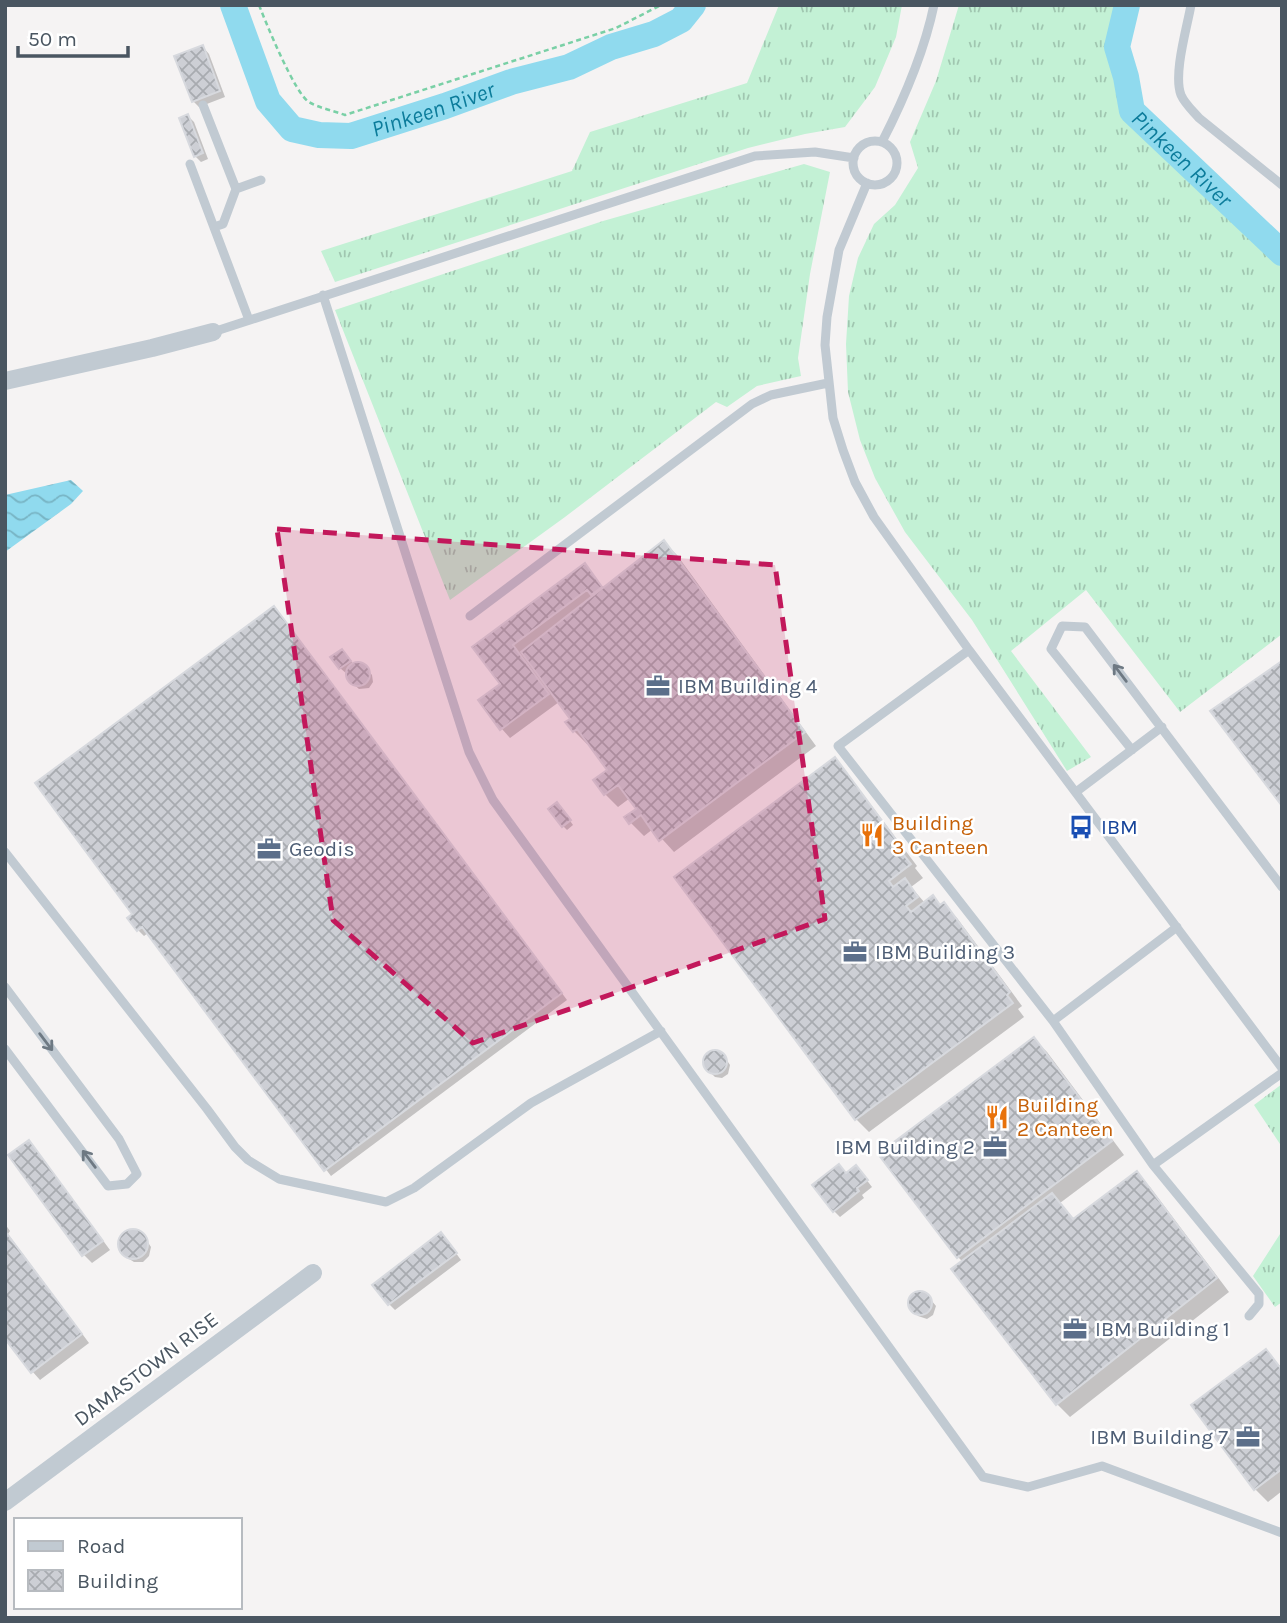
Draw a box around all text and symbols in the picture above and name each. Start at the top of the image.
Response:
scale bar [18,14,128,58]
text: 50 m [28,27,77,51]
water label: Pinkeen River [368,76,500,143]
water label: Pinkeen River [1126,105,1238,214]
one-way arrow [1113,664,1128,682]
office icon: IBM Building 4 [644,672,672,700]
place label: IBM Building 4 [678,674,818,698]
place label: Building 3 Canteen [892,811,989,859]
bus stop icon: IBM [1067,813,1095,841]
place label: IBM [1101,815,1138,839]
restaurant icon: Building 3 Canteen [858,821,886,849]
office icon: Geodis [255,835,283,863]
place label: Geodis [289,837,355,861]
office icon: IBM Building 3 [841,938,869,966]
place label: IBM Building 3 [875,940,1015,964]
one-way arrow [39,1032,53,1051]
place label: Building 2 Canteen [1017,1093,1113,1141]
restaurant icon: Building 2 Canteen [983,1103,1011,1131]
office icon: IBM Building 2 [981,1133,1009,1161]
place label: IBM Building 2 [835,1135,975,1159]
one-way arrow [81,1150,96,1169]
street label: DAMASTOWN RISE [69,1307,223,1431]
office icon: IBM Building 1 [1061,1315,1089,1343]
place label: IBM Building 1 [1095,1317,1230,1341]
office icon: IBM Building 7 [1234,1423,1262,1451]
place label: IBM Building 7 [1090,1425,1228,1449]
legend [14,1518,242,1609]
text: Road [77,1534,125,1558]
text: Building [77,1569,158,1593]

